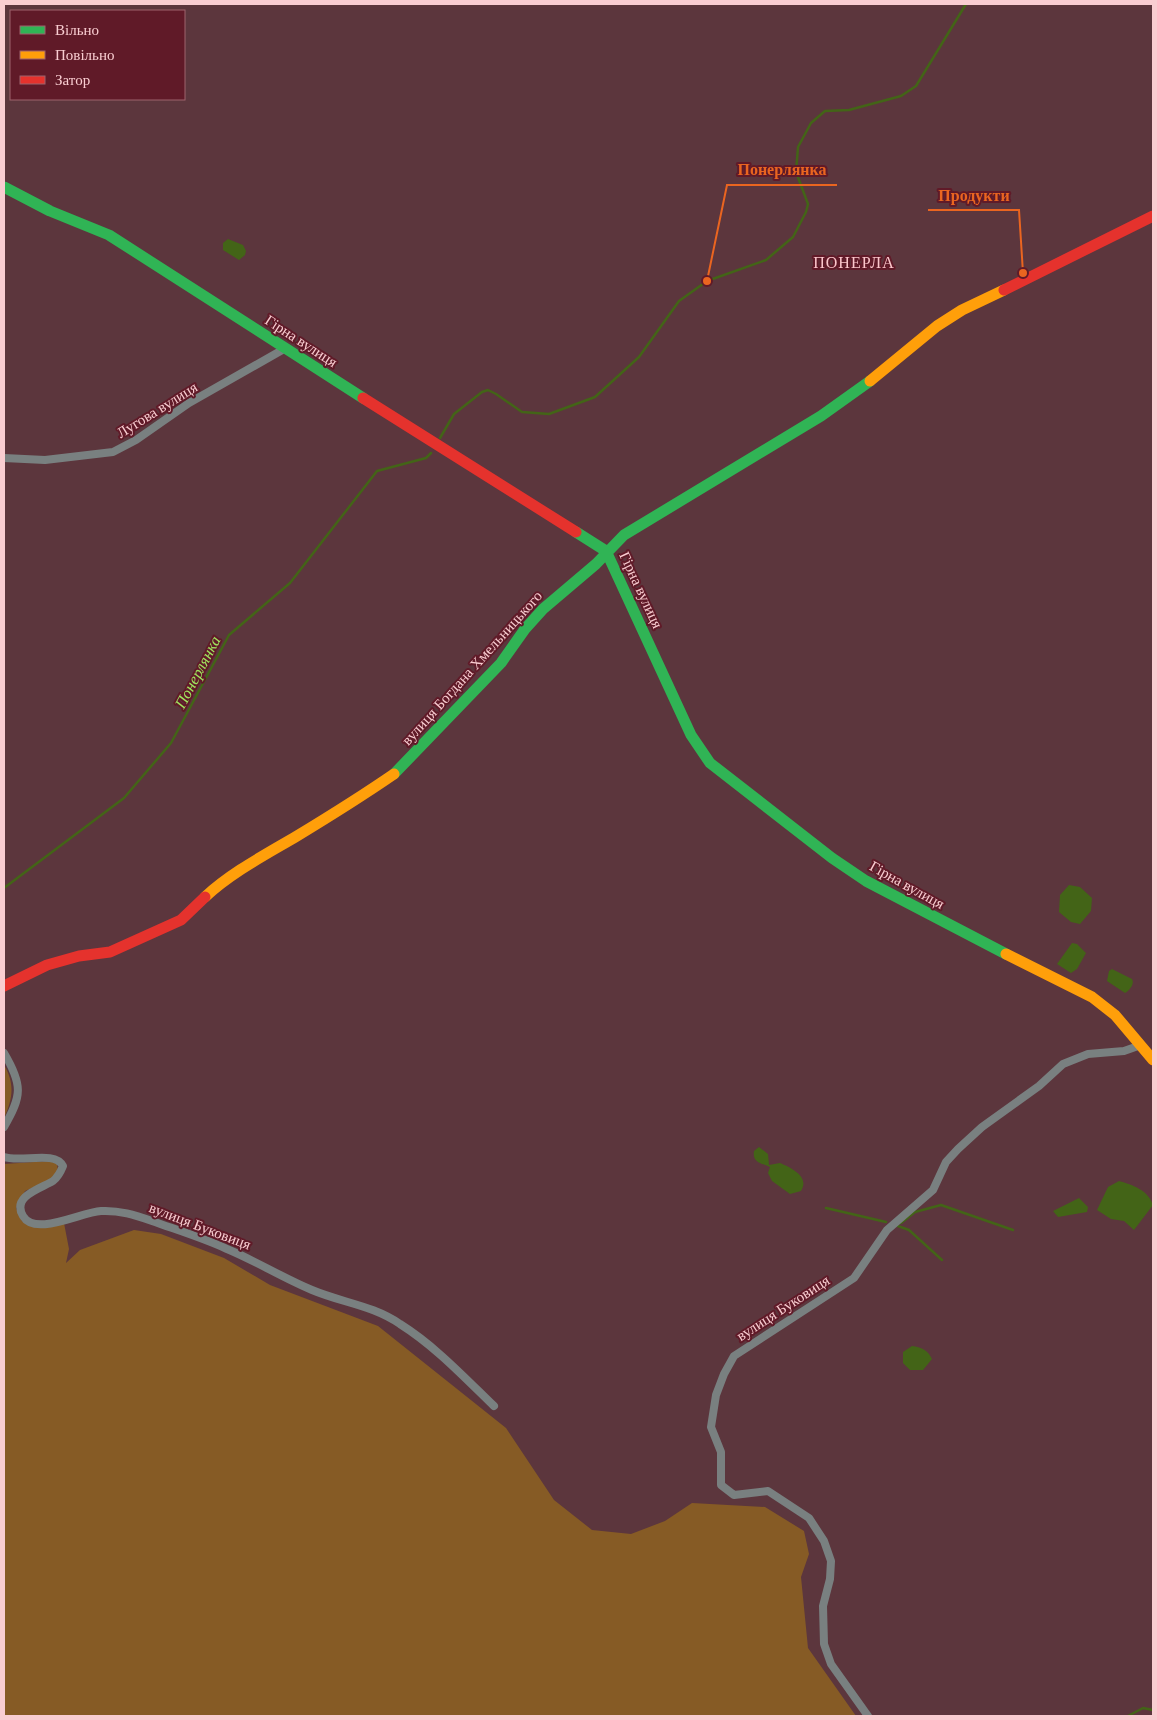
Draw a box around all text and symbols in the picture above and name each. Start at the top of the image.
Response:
legend [10,10,185,100]
text: Вільно [55,22,99,38]
text: Повільно [55,47,114,63]
text: Затор [55,72,90,88]
callout: Понерлянка [727,154,837,185]
text: Понерлянка [737,161,827,179]
callout: Продукти [928,179,1019,210]
text: Продукти [938,187,1010,205]
district label: ПОНЕРЛА [813,254,895,271]
street label: Гірна вулиця [262,312,340,370]
street label: Лугова вулиця [114,379,200,441]
street label: Гірна вулиця [616,549,666,631]
street label: вулиця Богдана Хмельницького [399,588,545,748]
water label: Понерлянка [171,633,224,713]
street label: Гірна вулиця [867,858,947,912]
street label: вулиця Буковиця [147,1199,253,1253]
street label: вулиця Буковиця [734,1272,832,1344]

